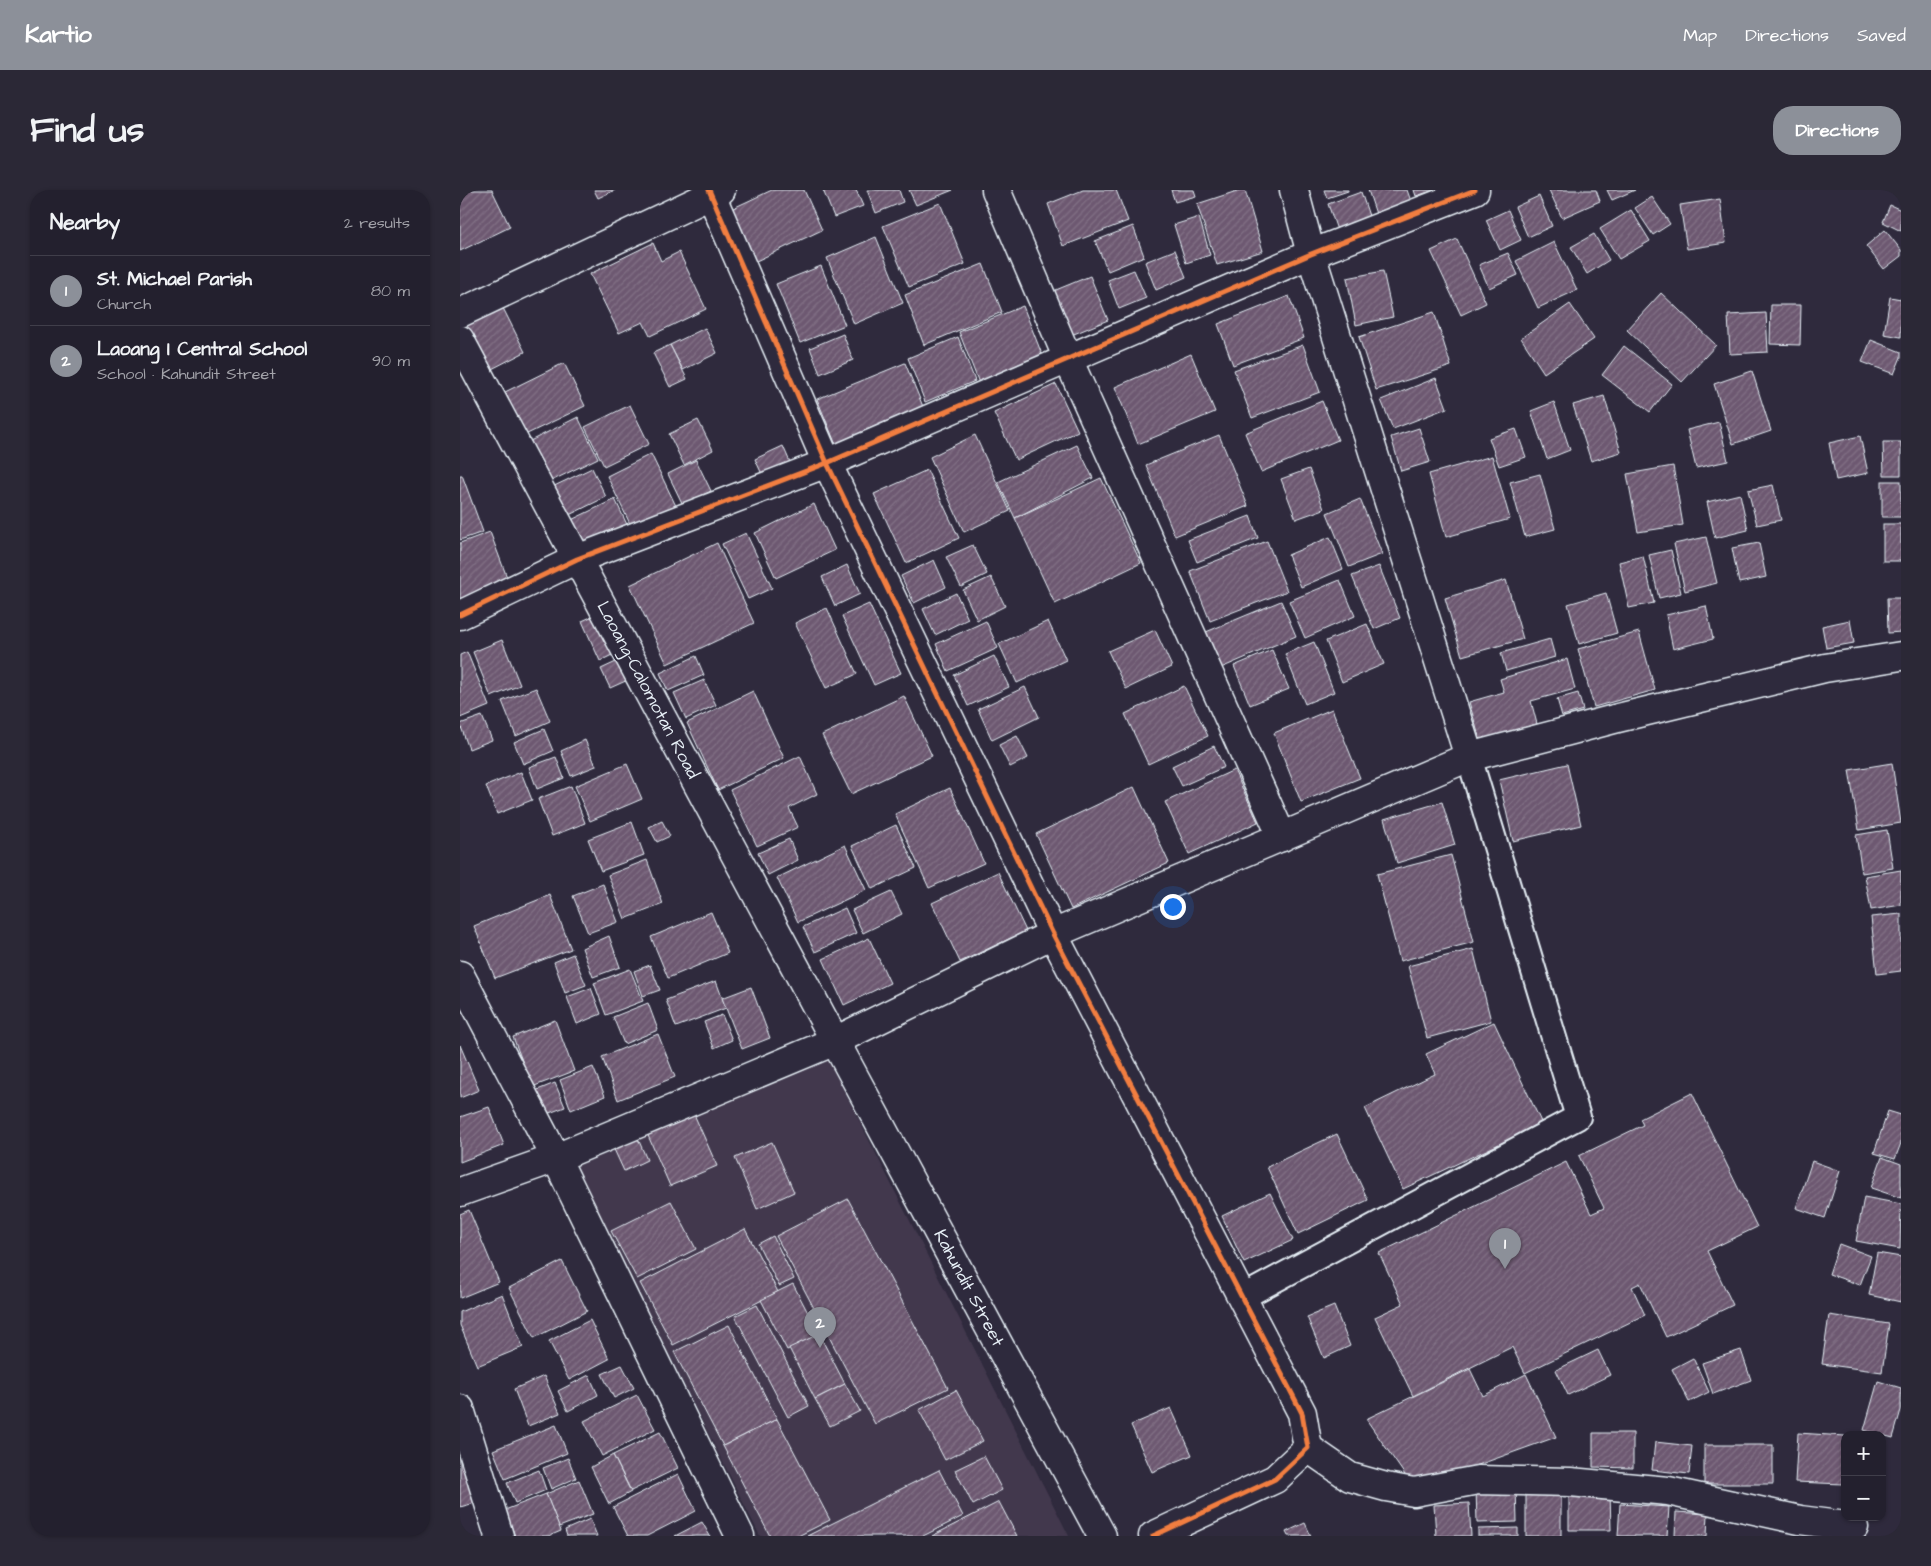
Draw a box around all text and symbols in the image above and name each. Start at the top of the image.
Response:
text: Kartio [25,18,92,52]
text: Map [1683,23,1717,48]
text: Directions [1745,23,1829,48]
text: Saved [1857,23,1906,48]
text: Find us [30,106,144,155]
button: Directions [1773,106,1901,155]
text: Nearby [50,208,120,237]
text: 2 results [344,212,410,234]
text: St. Michael Parish [97,266,252,293]
text: 1 [65,280,67,302]
text: 80 m [371,280,410,302]
text: Church [97,293,151,315]
text: Laoang I Central School [97,336,307,363]
text: 2 [61,350,71,372]
text: 90 m [372,350,410,372]
text: School · Kahundit Street [97,363,276,385]
street label: Laoang-Calomotan Road [590,597,705,784]
your location [1160,894,1186,920]
street label: Kahundit Street [928,1225,1011,1351]
pin: 1 [1489,1228,1521,1269]
pin: 2 [804,1307,836,1348]
map controls [1841,1431,1886,1521]
button: + [1841,1431,1886,1476]
button: − [1841,1476,1886,1521]

